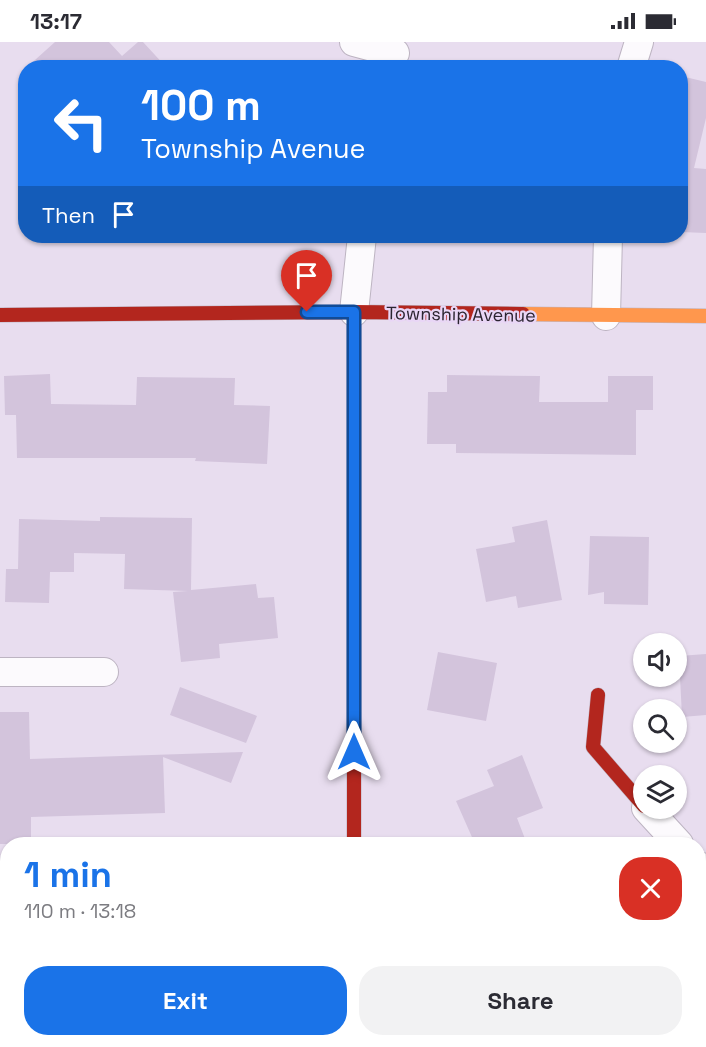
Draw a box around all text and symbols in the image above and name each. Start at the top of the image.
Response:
text: 13:17 [30,7,82,35]
text: 100 m [141,79,261,132]
icon: left [42,84,120,162]
text: Township Avenue [141,131,365,166]
icon: arrive [107,198,140,231]
text: Then [42,201,95,229]
pin [281,250,332,312]
icon: arrive [290,259,323,292]
street label: Township Avenue [386,301,536,327]
map controls [633,633,687,819]
button: sound [633,633,687,687]
button: search [633,699,687,753]
position arrow [322,720,386,784]
button: layers [633,765,687,819]
text: 1 min [24,852,112,898]
button: close [619,857,682,920]
text: 110 m · 13:18 [24,898,136,924]
button: Exit [24,966,347,1035]
button: Share [359,966,682,1035]

